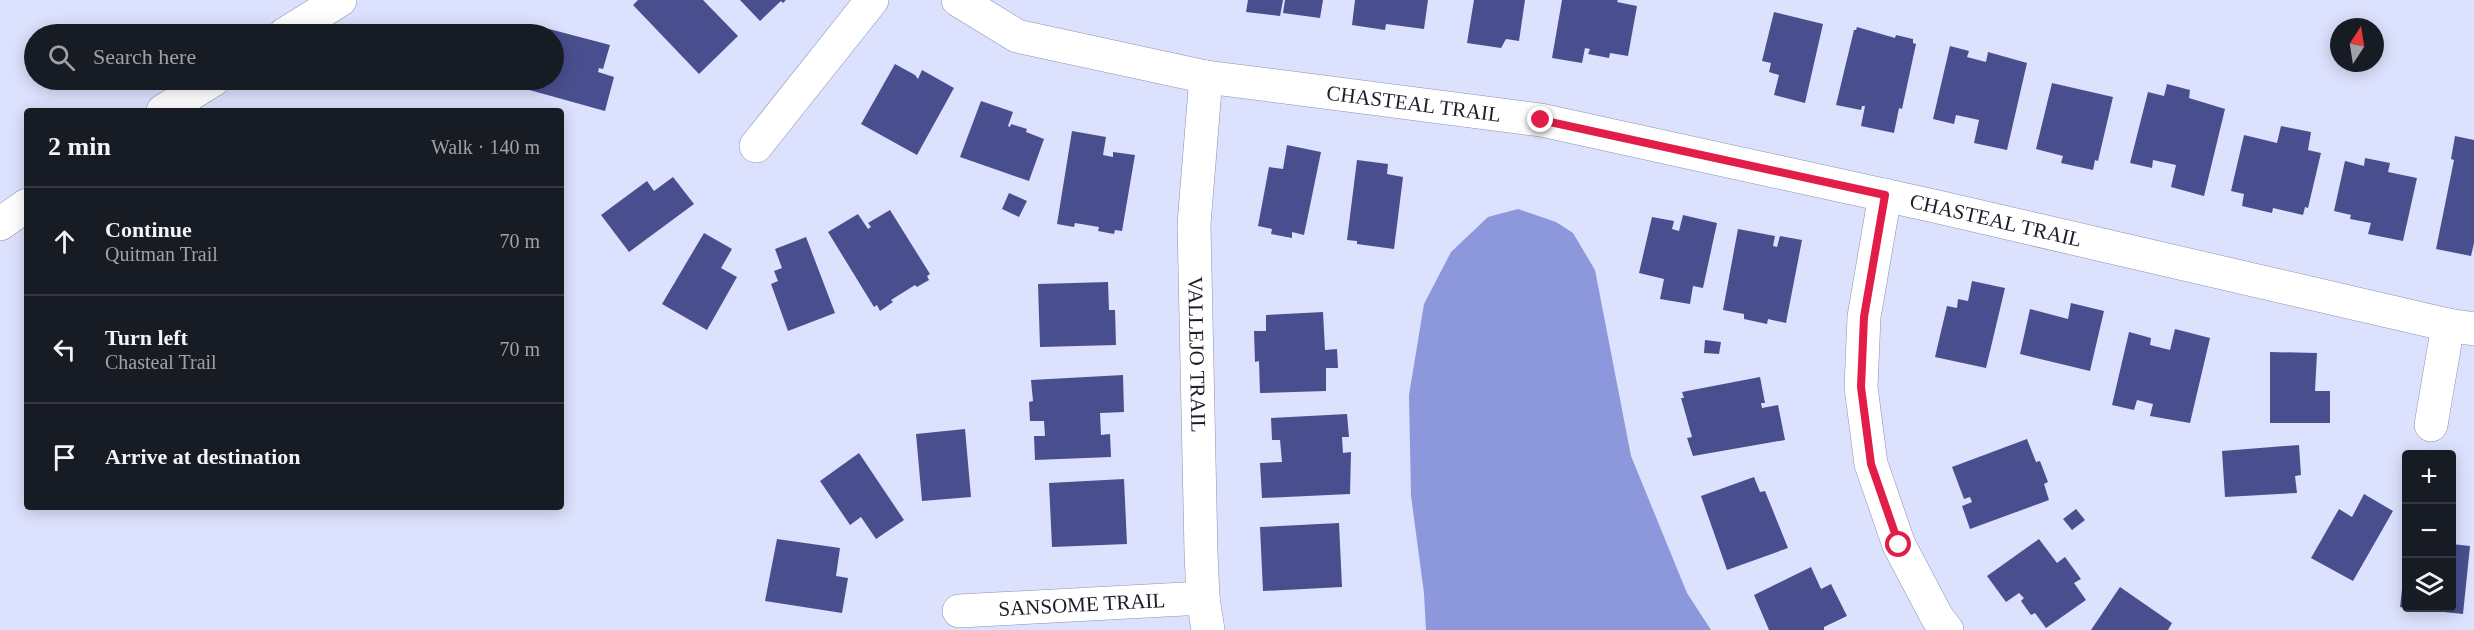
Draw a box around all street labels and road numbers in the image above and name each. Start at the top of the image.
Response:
street label: CHASTEAL TRAIL [1325,81,1502,127]
street label: CHASTEAL TRAIL [1908,189,2084,252]
street label: VALLEJO TRAIL [1183,276,1210,433]
street label: SANSOME TRAIL [998,588,1166,621]

